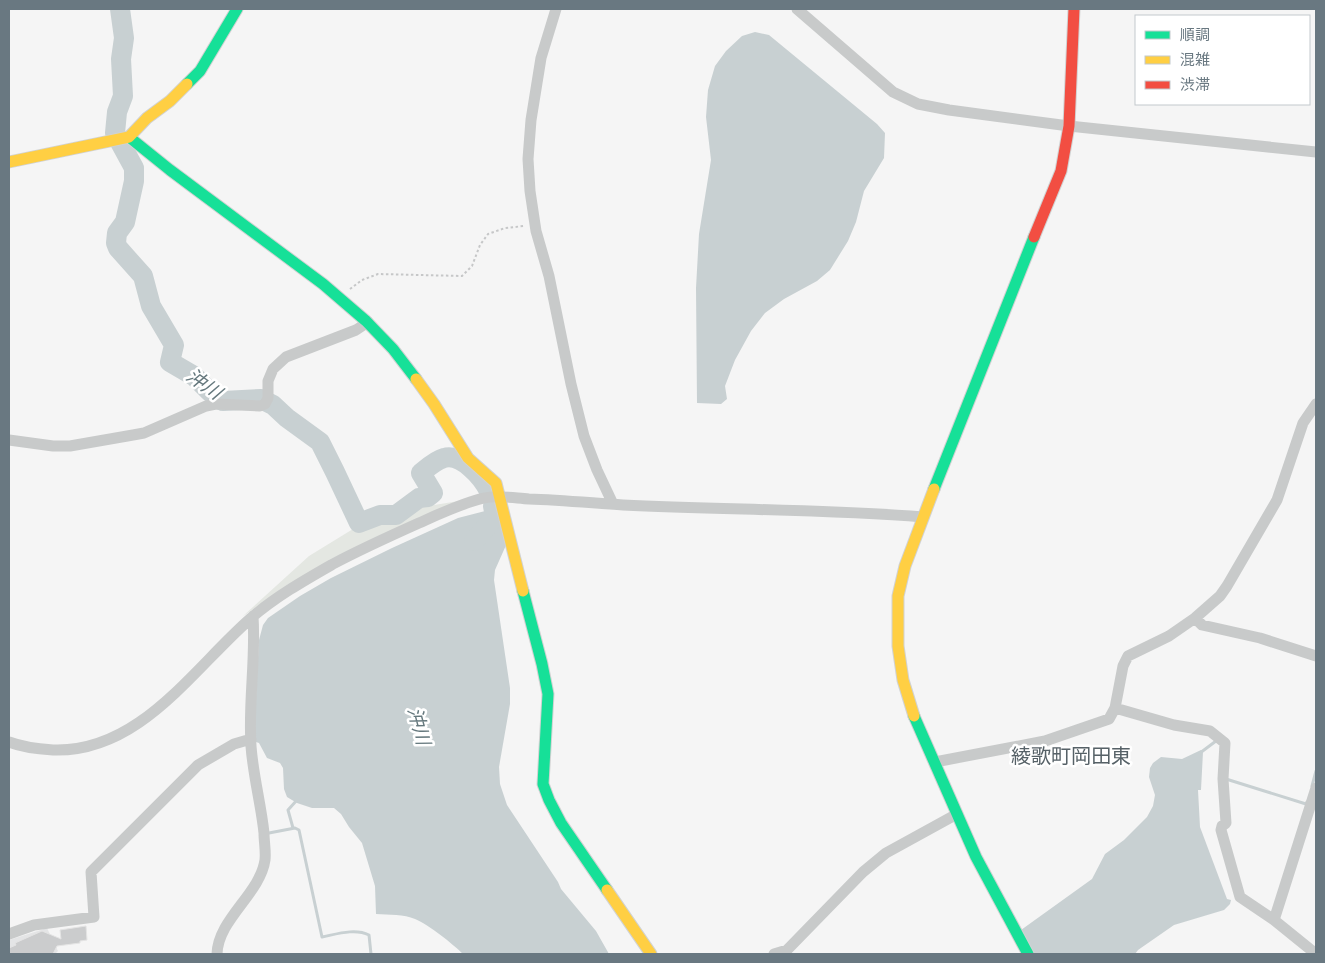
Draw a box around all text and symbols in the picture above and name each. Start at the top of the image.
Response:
legend [1135,15,1310,105]
text: 順調 [1180,25,1210,45]
text: 混雑 [1180,50,1210,70]
text: 渋滞 [1180,75,1210,95]
water label: 沖川 [181,363,228,406]
water label: 沖川 [402,704,437,750]
district label: 綾歌町岡田東 [1011,743,1131,769]

